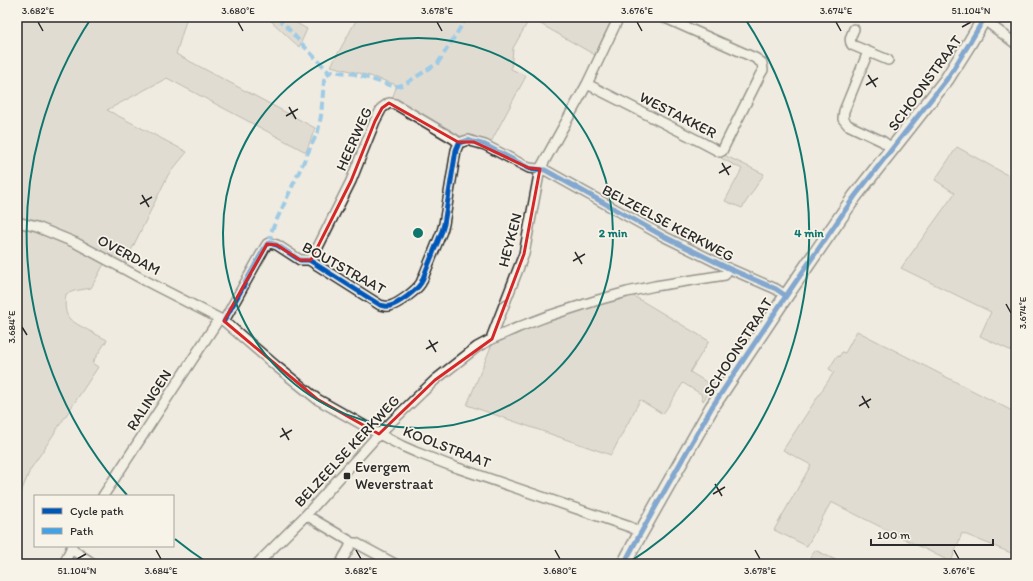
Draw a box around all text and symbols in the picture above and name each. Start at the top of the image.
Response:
text: 3.682°E [22,4,55,17]
text: 3.680°E [221,4,255,17]
text: 3.678°E [421,4,454,17]
text: 3.676°E [621,4,653,17]
text: 3.674°E [820,4,853,17]
text: 51.104°N [952,4,991,17]
street label: SCHOONSTRAAT [884,31,966,134]
street label: WESTAKKER [636,88,720,142]
street label: HEERWEG [332,104,376,174]
street label: BELZEELSE KERKWEG [599,181,737,265]
street label: HEYKEN [494,211,526,269]
centre of rings [411,226,425,240]
text: 2 min [599,226,628,240]
text: 4 min [794,226,824,240]
street label: OVERDAM [94,231,164,279]
street label: BOUTSTRAAT [299,238,389,299]
street label: SCHOONSTRAAT [699,294,777,400]
text: 3.674°E [1016,296,1029,329]
one-way arrow [500,299,508,307]
text: 3.684°E [5,310,18,344]
street label: RALINGEN [123,366,175,434]
street label: BELZEELSE KERKWEG [291,391,403,511]
street label: KOOLSTRAAT [401,422,494,472]
place label: Evergem Weverstraat [355,458,434,493]
marker: Evergem Weverstraat [342,471,352,481]
legend [34,495,174,547]
text: Cycle path [70,504,124,518]
scale bar [871,521,993,547]
text: Path [70,524,93,538]
text: 100 m [877,528,910,542]
text: 51.104°N [58,564,97,577]
text: 3.684°E [144,564,178,577]
text: 3.682°E [345,564,378,577]
text: 3.680°E [543,564,577,577]
text: 3.678°E [744,564,777,577]
text: 3.676°E [943,564,975,577]

